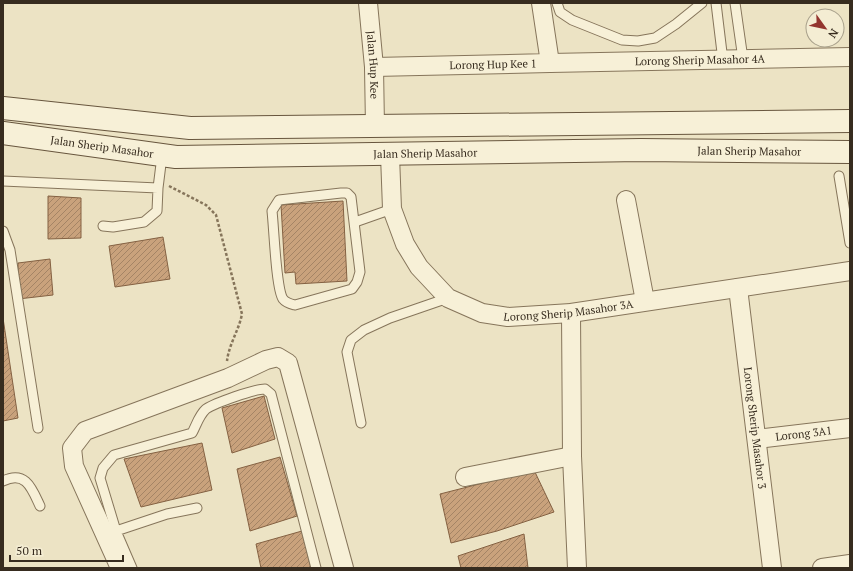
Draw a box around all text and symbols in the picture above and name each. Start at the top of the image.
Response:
north arrow [805,8,845,48]
text: N [825,26,842,41]
street label: Jalan Hup Kee [364,30,382,99]
street label: Lorong Sherip Masahor 4A [635,52,766,68]
street label: Lorong Hup Kee 1 [449,56,537,72]
street label: Jalan Sherip Masahor [50,133,155,161]
street label: Jalan Sherip Masahor [697,144,802,159]
street label: Jalan Sherip Masahor [373,145,478,161]
street label: Lorong Sherip Masahor 3A [503,297,635,324]
street label: Lorong Sherip Masahor 3 [741,366,769,490]
street label: Lorong 3A1 [775,423,833,444]
scale bar [10,537,123,563]
text: 50 m [16,543,43,558]

